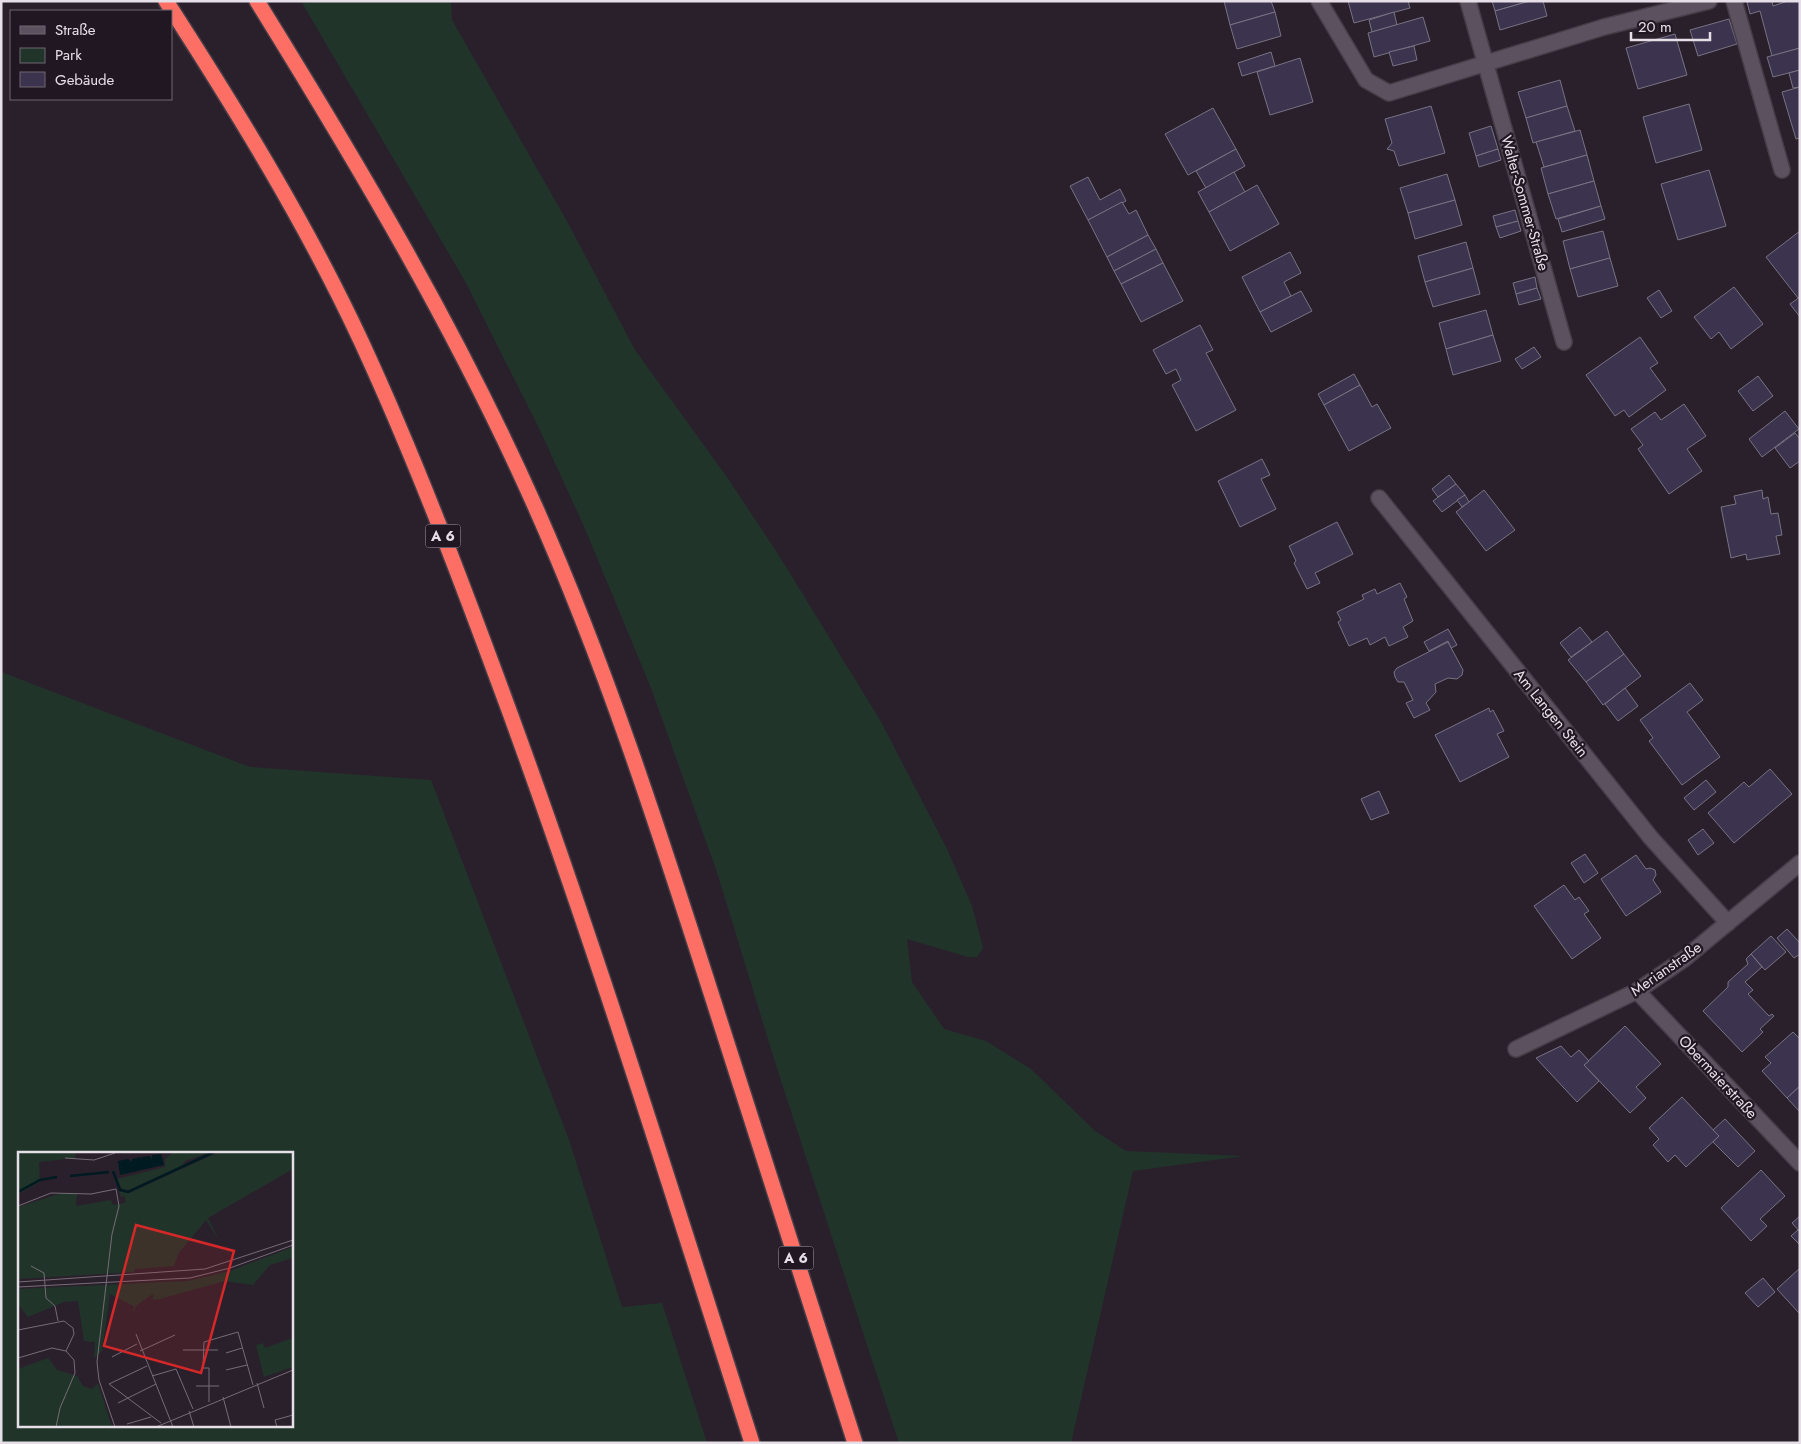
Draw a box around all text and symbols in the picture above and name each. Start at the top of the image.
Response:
legend [10,10,172,100]
scale bar [1631,10,1710,42]
text: 20 m [1638,16,1672,38]
text: Straße [55,19,96,41]
text: Park [55,44,82,66]
text: Gebäude [55,69,115,91]
street label: Walter-Sommer-Straße [1495,133,1555,274]
road number: A 6 [426,524,460,548]
street label: Am Langen Stein [1508,664,1594,762]
street label: Merianstraße [1626,936,1706,1002]
street label: Obermaierstraße [1673,1030,1763,1124]
inset map [18,1152,292,1426]
road number: A 6 [778,1246,814,1270]

